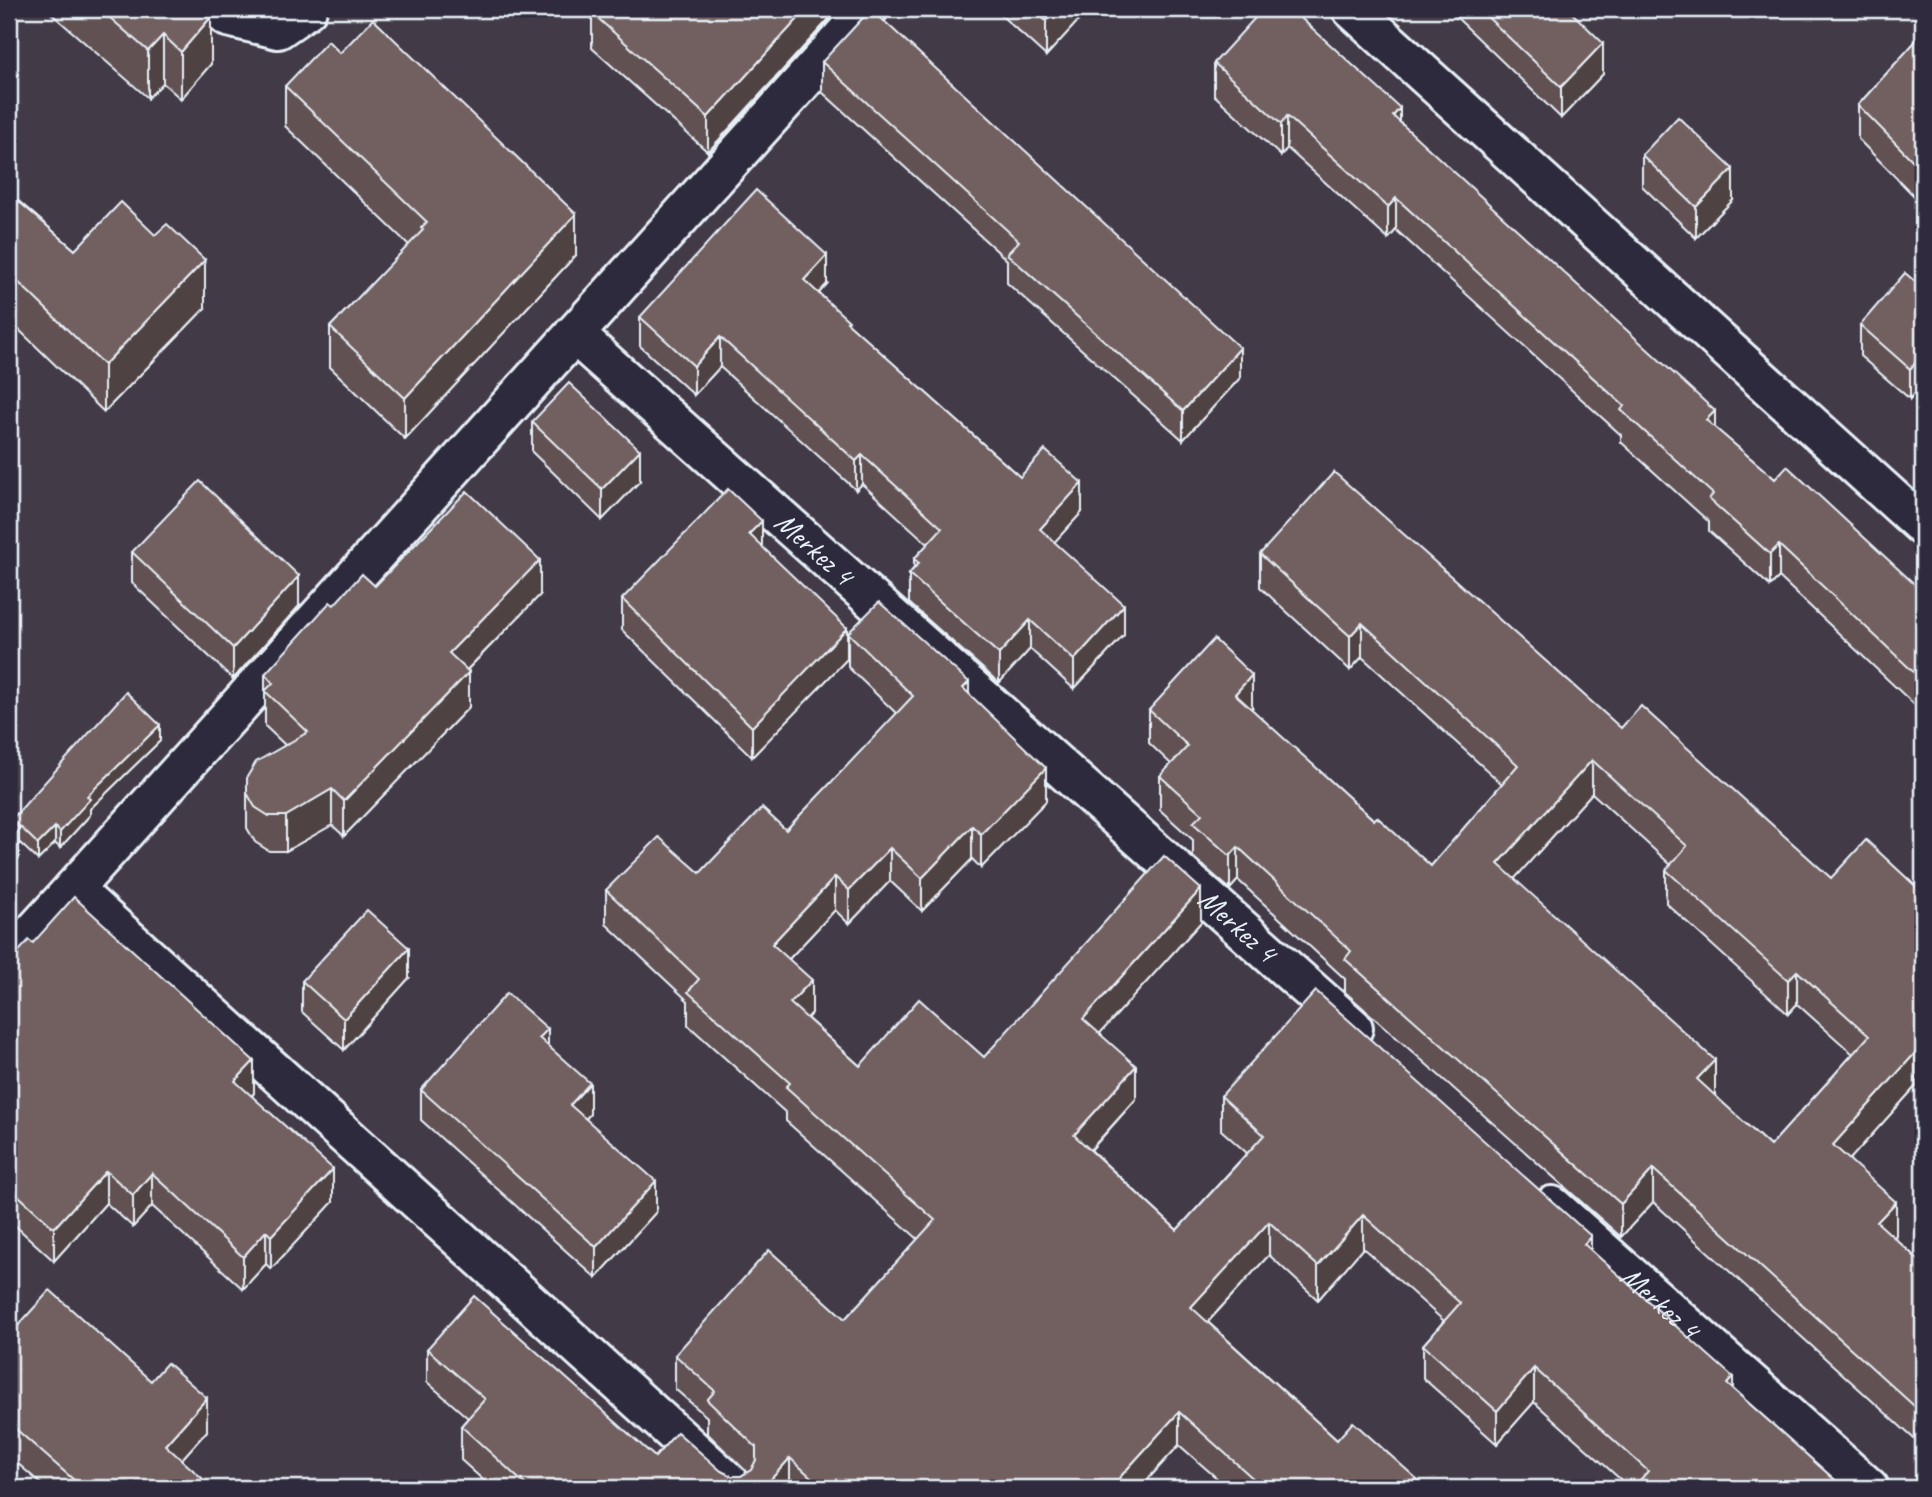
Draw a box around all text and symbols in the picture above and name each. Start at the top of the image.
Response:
street label: Merkez 4 [767,503,864,595]
street label: Merkez 4 [1190,880,1287,972]
street label: Merkez 4 [1613,1257,1710,1349]

